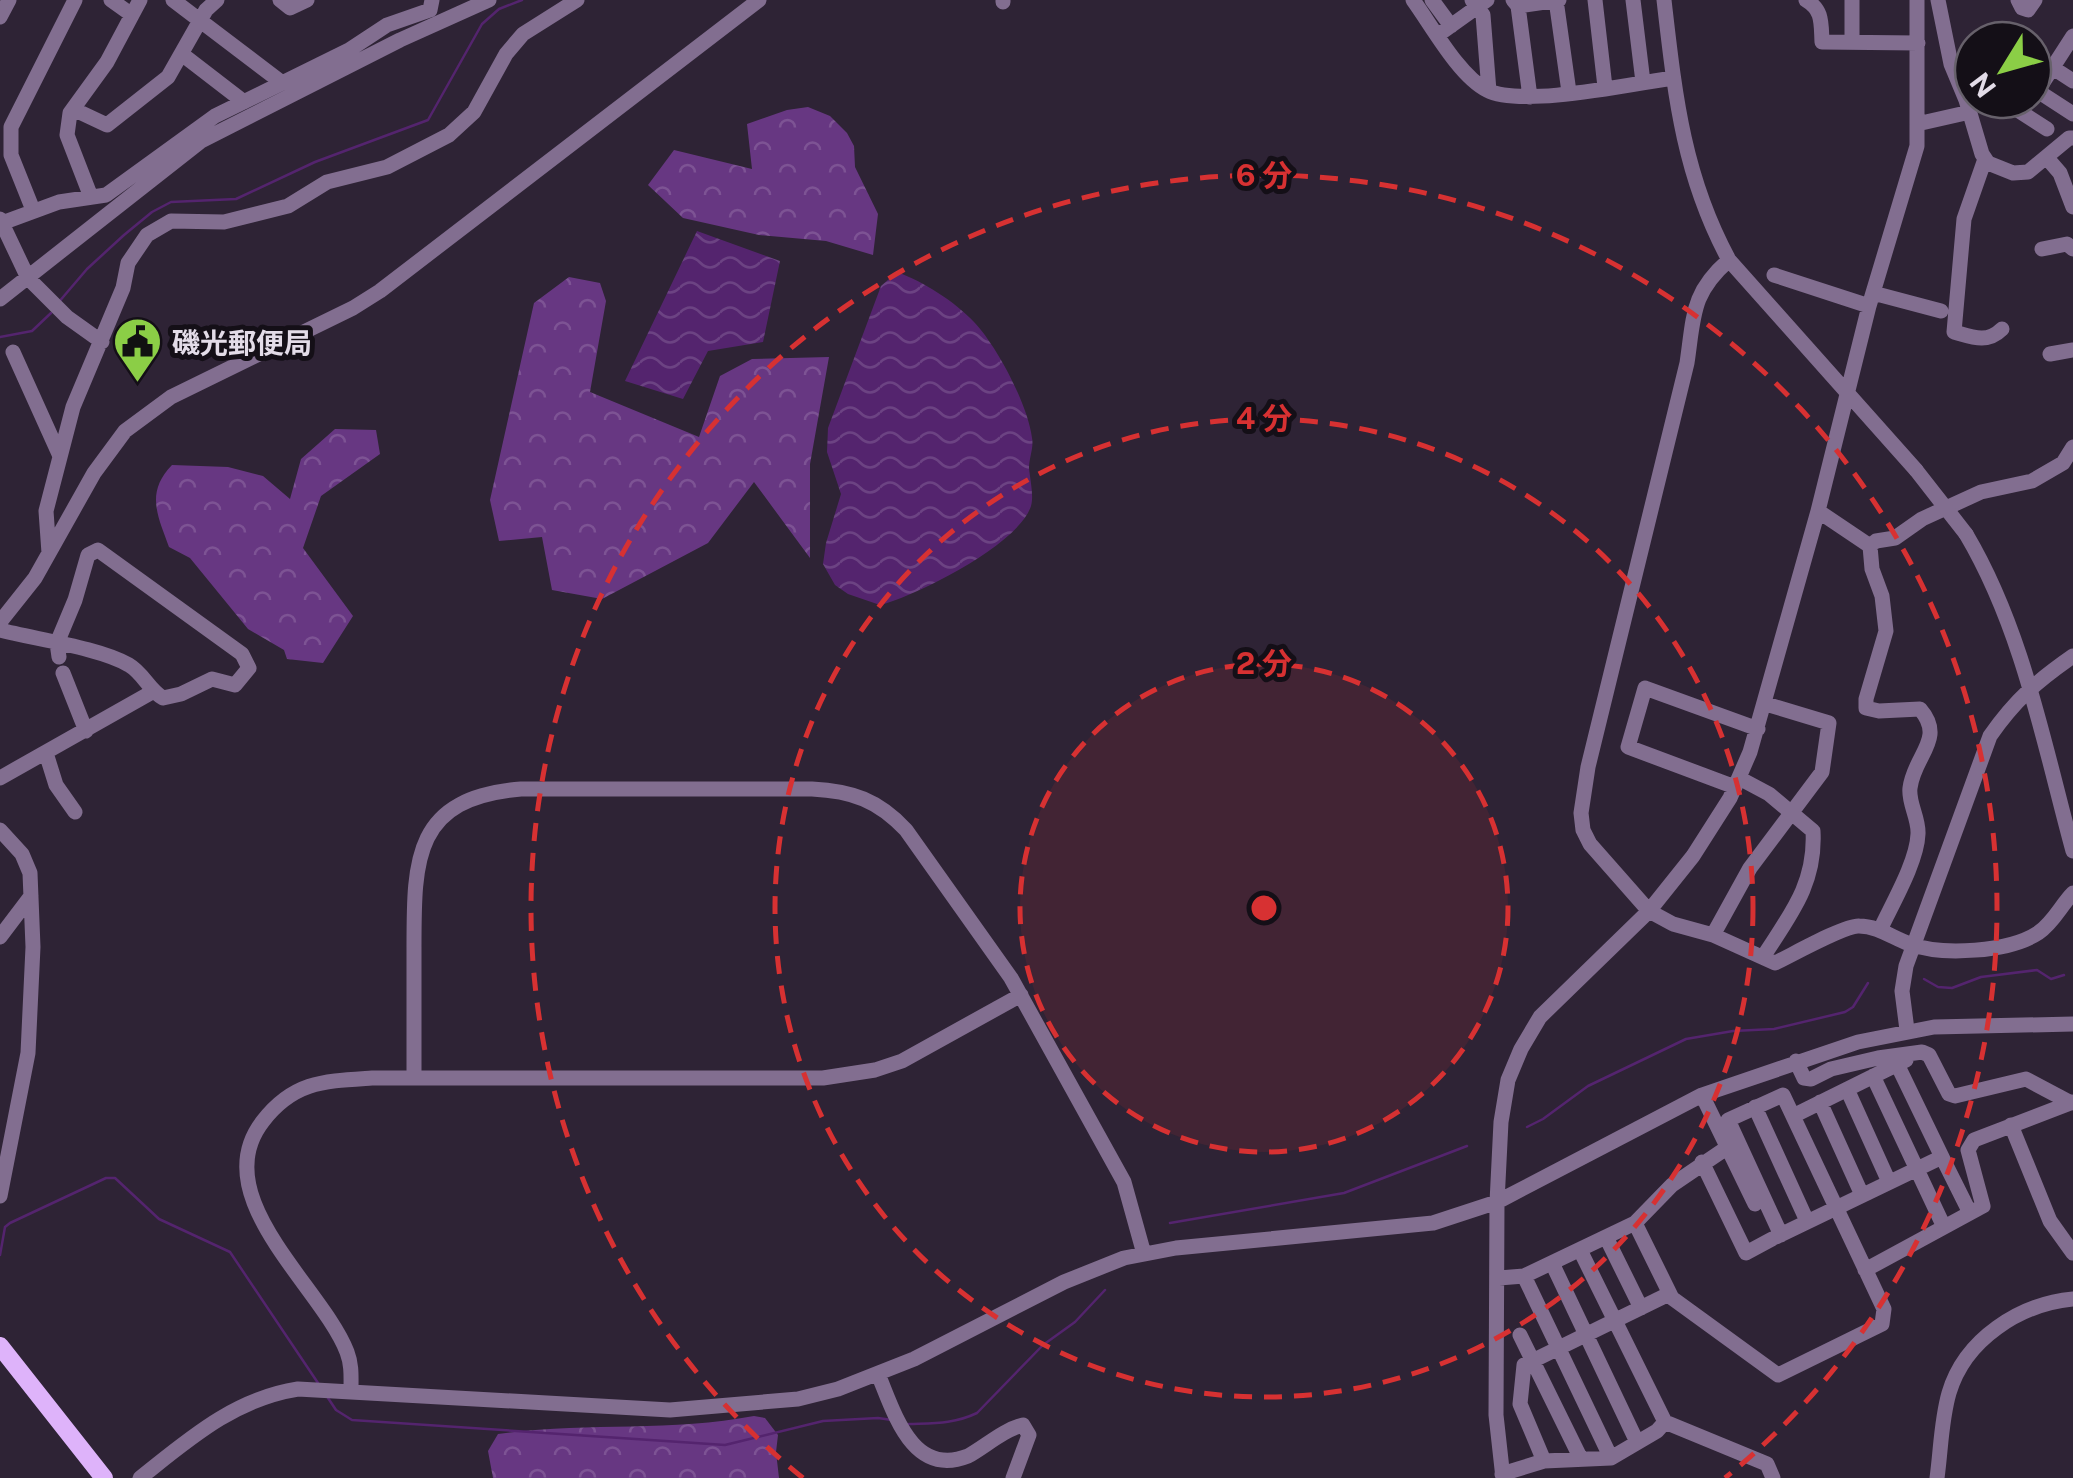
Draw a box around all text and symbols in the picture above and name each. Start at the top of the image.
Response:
north arrow [1953,20,2053,120]
text: N [1963,67,2002,104]
text: 6 分 [1236,157,1292,193]
public building icon: 磯光郵便局 [111,316,163,384]
place label: 磯光郵便局 [172,326,312,359]
text: 4 分 [1236,400,1292,436]
text: 2 分 [1236,645,1292,681]
centre of rings [1246,890,1282,926]

